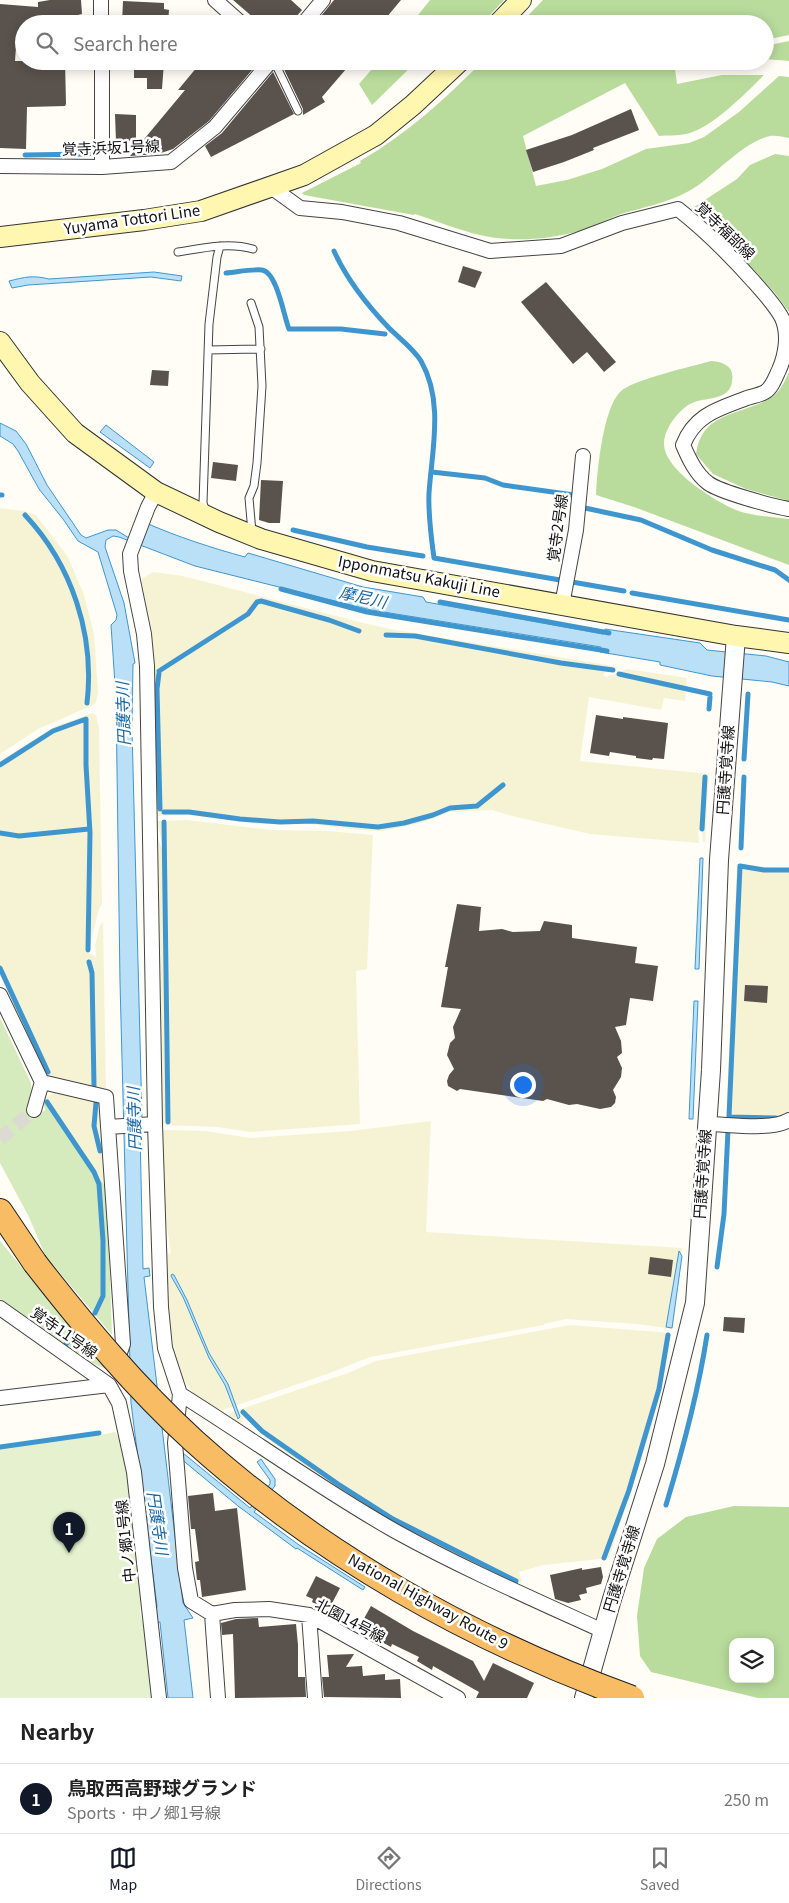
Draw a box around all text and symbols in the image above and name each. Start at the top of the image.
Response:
search box [15,15,774,70]
icon: search [33,29,61,57]
text: Search here [73,29,177,56]
street label: 覚寺浜坂1号線 [61,134,160,159]
street label: 覚寺福部線 [692,196,760,264]
street label: Yuyama Tottori Line [61,199,201,239]
street label: 覚寺2号線 [541,492,572,563]
street label: Ipponmatsu Kakuji Line [336,549,502,602]
water label: 摩尼川 [337,579,391,614]
water label: 円護寺川 [109,680,135,746]
street label: 円護寺覚寺線 [711,724,738,816]
your location [510,1072,536,1098]
water label: 円護寺川 [120,1085,146,1151]
street label: 円護寺覚寺線 [688,1128,715,1220]
street label: 覚寺11号線 [27,1301,102,1362]
water label: 円護寺川 [143,1489,176,1558]
street label: 中ノ郷1号線 [110,1499,139,1584]
pin: 1 [53,1512,85,1553]
street label: 円護寺覚寺線 [597,1522,644,1615]
street label: National Highway Route 9 [345,1548,513,1654]
street label: 北園14号線 [312,1592,389,1647]
map controls [729,1638,774,1683]
button: layers [729,1638,774,1683]
text: Nearby [20,1716,94,1746]
text: 鳥取西高野球グランド [67,1773,257,1800]
text: 1 [31,1787,41,1811]
text: 250 m [724,1787,769,1811]
text: Sports · 中ノ郷1号線 [67,1800,221,1824]
tab: Map [109,1844,137,1894]
tab: Directions [355,1844,422,1894]
tab: Saved [640,1844,680,1894]

